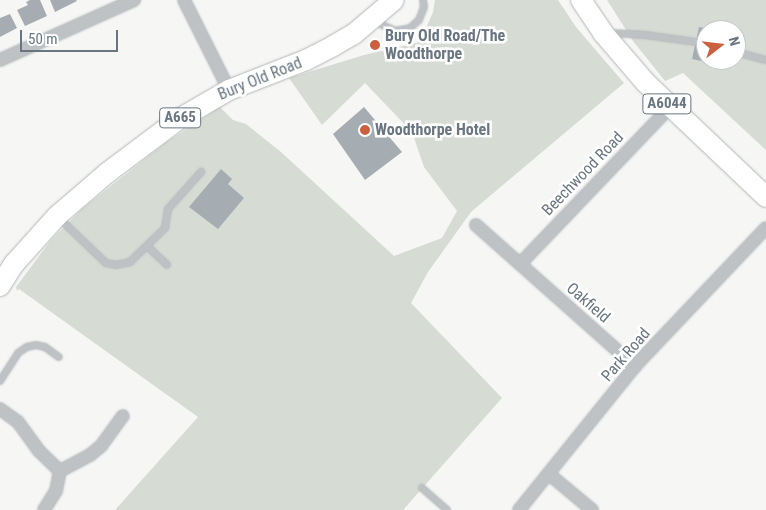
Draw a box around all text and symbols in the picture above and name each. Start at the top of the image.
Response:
scale bar [22,20,120,52]
north arrow [696,20,746,70]
place label: Bury Old Road/The Woodthorpe [385,26,505,64]
text: 50 m [28,30,58,48]
text: N [726,35,743,47]
marker: Bury Old Road/The Woodthorpe [369,39,381,51]
street label: Bury Old Road [215,53,305,105]
road number: A6044 [642,92,692,116]
road number: A665 [159,106,201,130]
place label: Woodthorpe Hotel [375,120,490,140]
marker: Woodthorpe Hotel [359,124,371,136]
street label: Beechwood Road [538,128,628,220]
street label: Oakfield [562,279,614,327]
street label: Park Road [598,324,654,386]

